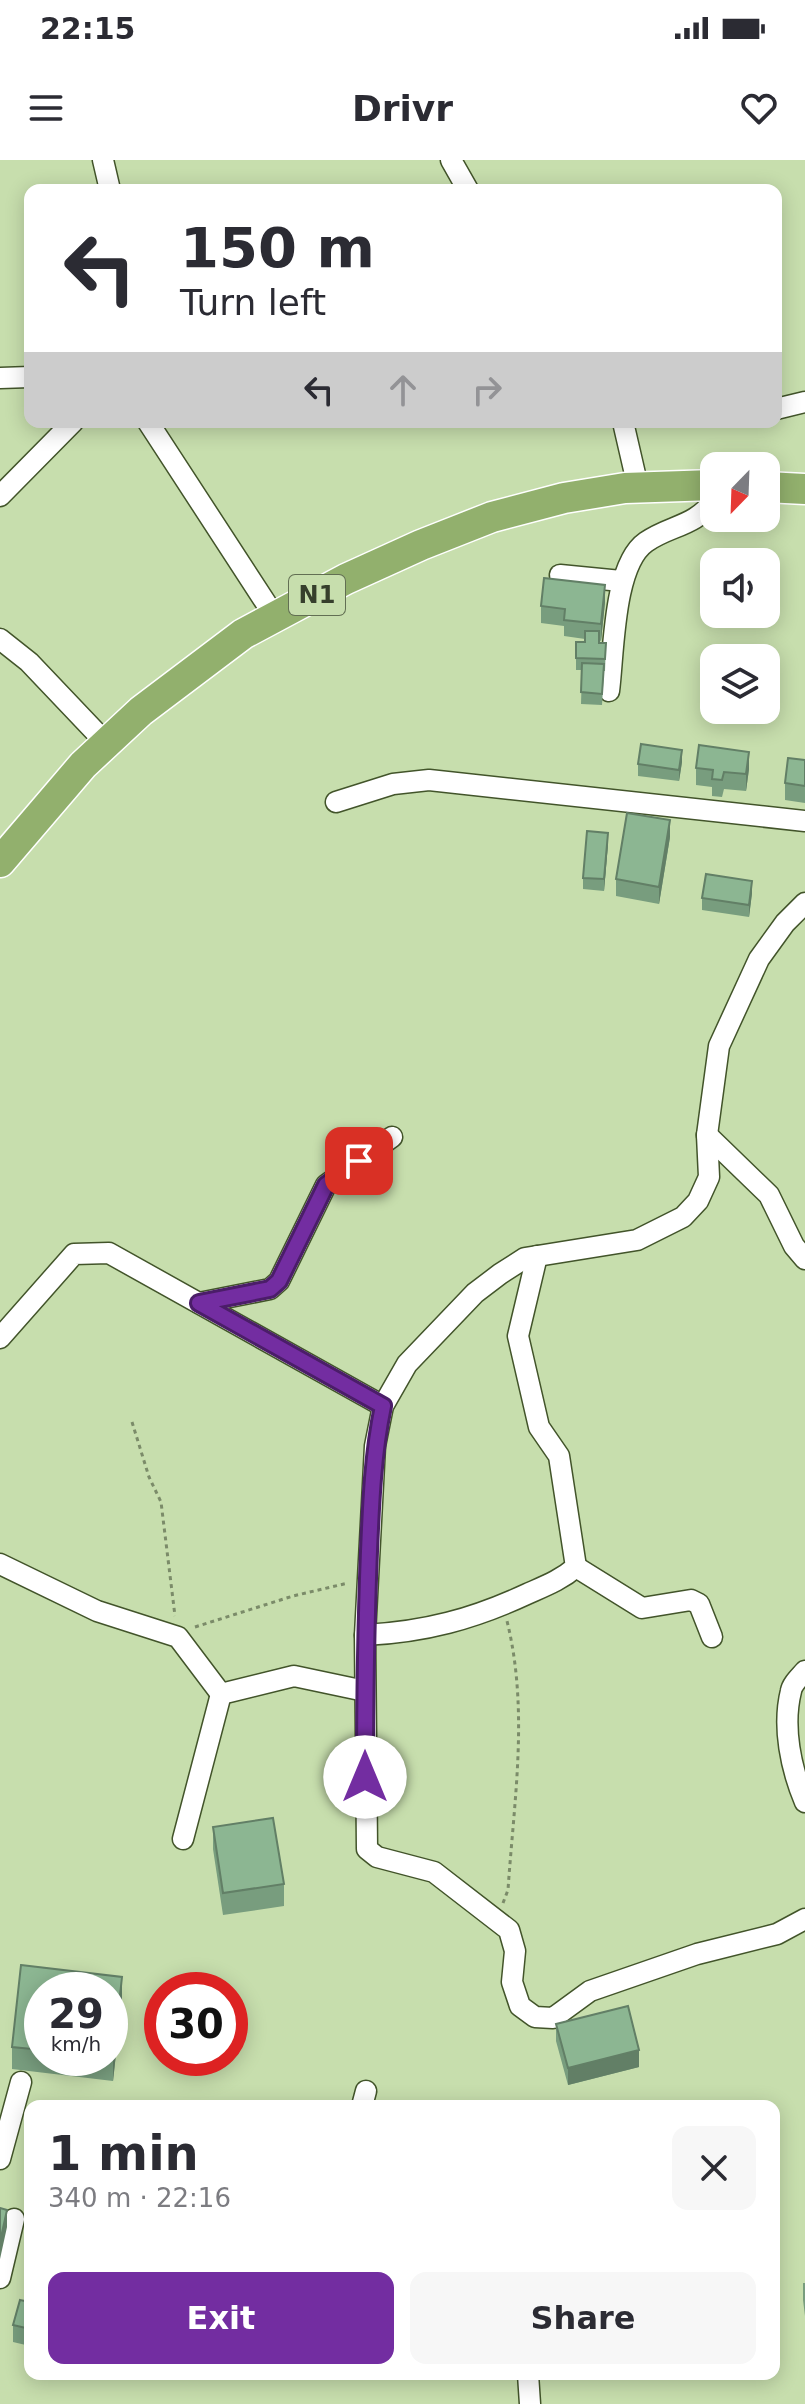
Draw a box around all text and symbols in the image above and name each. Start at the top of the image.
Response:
text: 22:15 [40,11,136,46]
icon: menu [24,86,68,130]
icon: heart [737,86,781,130]
text: Drivr [352,88,453,129]
text: 150 m [180,215,375,280]
icon: left [48,216,152,320]
text: Turn left [180,282,326,323]
icon: left [297,368,341,412]
icon: ahead [381,368,425,412]
icon: right [465,368,509,412]
north arrow [700,452,780,532]
map controls [700,452,780,724]
button: sound [700,548,780,628]
road number: N1 [289,575,345,615]
button: layers [700,644,780,724]
pin [325,1127,393,1195]
icon: arrive [337,1139,381,1183]
position arrow [323,1735,407,1819]
speed limit sign: 30 [144,1972,248,2076]
text: 29 [48,1991,104,2037]
text: km/h [51,2032,101,2056]
text: 1 min [48,2125,199,2181]
button: close [672,2126,756,2210]
text: 340 m · 22:16 [48,2183,231,2213]
button: Exit [48,2272,394,2364]
button: Share [410,2272,756,2364]

